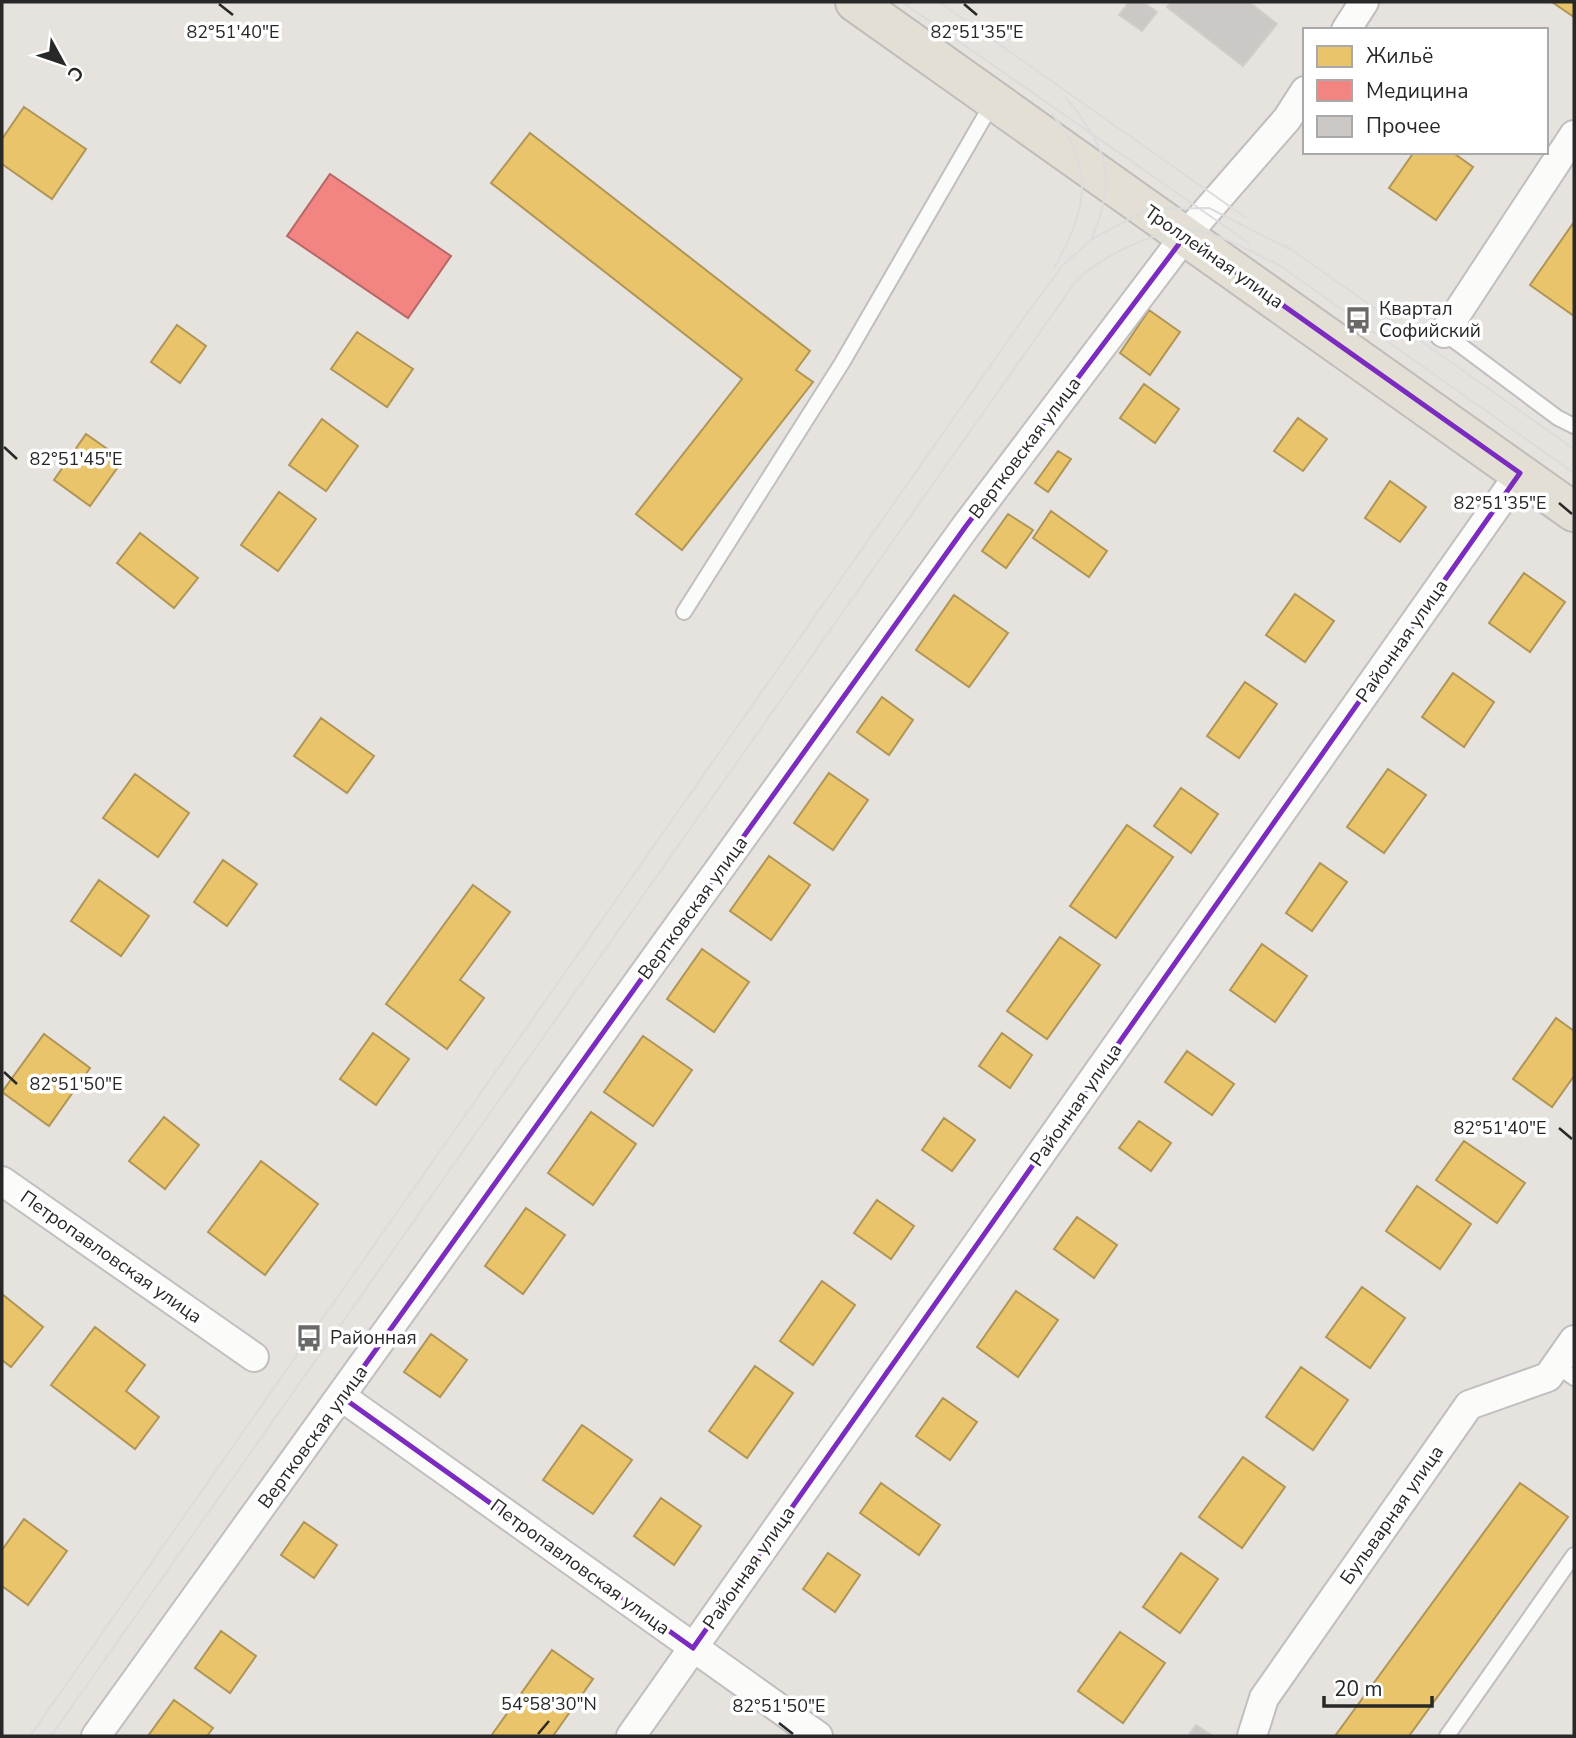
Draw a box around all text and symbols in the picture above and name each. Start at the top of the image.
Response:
text: 82°51'40"E [187,20,280,44]
text: 82°51'35"E [931,20,1024,44]
north arrow [28,28,98,98]
legend [1303,28,1548,154]
text: Жильё [1366,42,1433,70]
text: С [61,60,89,87]
text: Медицина [1366,77,1469,105]
text: Прочее [1366,112,1441,140]
street label: Троллейная улица [1139,199,1289,315]
place label: Квартал Софийский [1379,296,1481,344]
bus stop icon: Квартал Софийский [1343,305,1373,335]
street label: Вертковская улица [963,372,1087,524]
text: 82°51'45"E [30,447,123,471]
text: 82°51'35"E [1454,491,1547,515]
street label: Районная улица [1350,574,1454,708]
street label: Вертковская улица [632,831,754,985]
street label: Районная улица [1024,1038,1128,1172]
text: 82°51'50"E [30,1072,123,1096]
text: 82°51'40"E [1454,1116,1547,1140]
street label: Петропавловская улица [15,1184,207,1330]
bus stop icon: Районная [294,1323,324,1353]
place label: Районная [330,1325,417,1351]
street label: Вертковская улица [252,1360,374,1514]
street label: Бульварная улица [1334,1440,1450,1590]
street label: Петропавловская улица [485,1493,675,1641]
street label: Районная улица [697,1501,801,1635]
scale bar [1324,1664,1432,1708]
text: 20 m [1334,1675,1383,1703]
text: 54°58'30"N [501,1692,597,1716]
text: 82°51'50"E [733,1694,826,1718]

